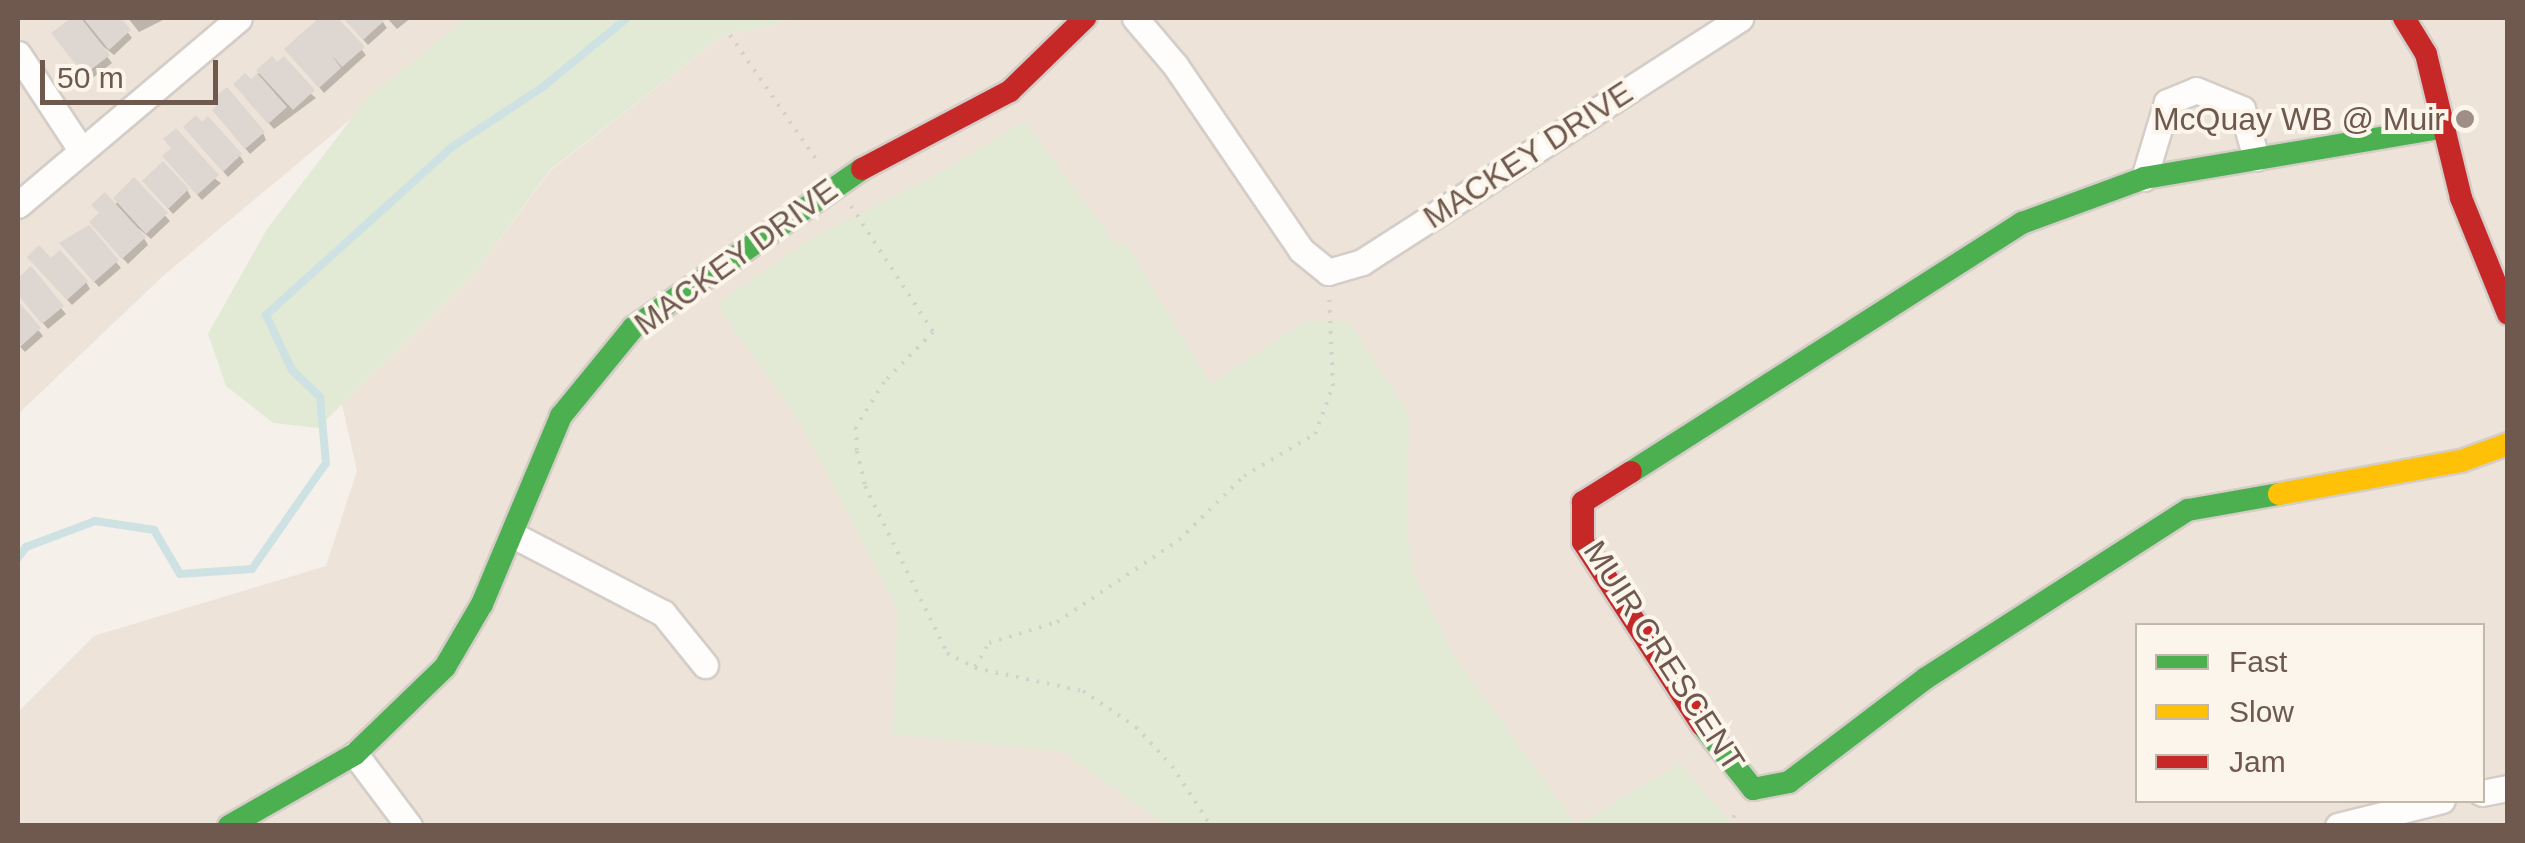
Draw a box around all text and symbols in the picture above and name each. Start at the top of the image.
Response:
scale bar [45,40,222,102]
text: 50 m [57,61,124,94]
street label: MACKEY DRIVE [1416,73,1640,237]
place label: McQuay WB @ Muir [2153,100,2445,138]
marker: McQuay WB @ Muir [2454,108,2476,130]
street label: MACKEY DRIVE [627,170,845,344]
street label: MUIR CRESCENT [1575,534,1753,778]
legend [2135,623,2485,803]
text: Fast [2229,645,2287,678]
text: Slow [2229,695,2294,728]
text: Jam [2229,745,2286,778]

